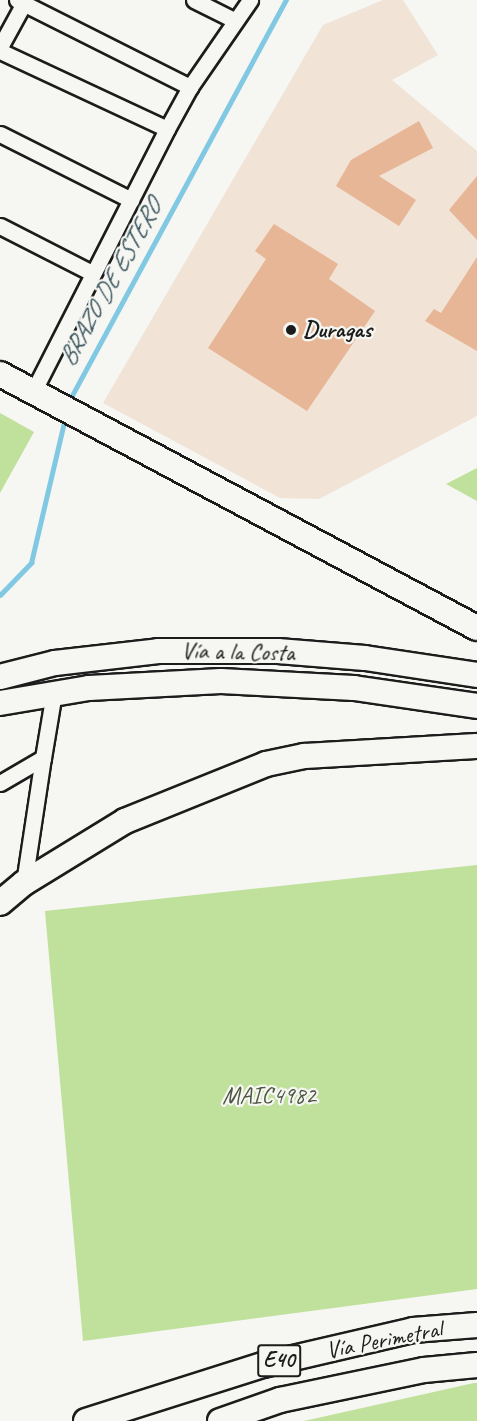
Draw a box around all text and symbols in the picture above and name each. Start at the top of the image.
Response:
water label: BRAZO DE ESTERO [52,195,168,371]
place label: Duragas [303,316,372,344]
marker: Duragas [284,323,298,337]
street label: Vía a la Costa [180,637,296,667]
park label: MAIC4982 [222,1082,316,1110]
street label: Vía Perimetral [324,1315,444,1365]
road number: E40 [256,1342,302,1380]

